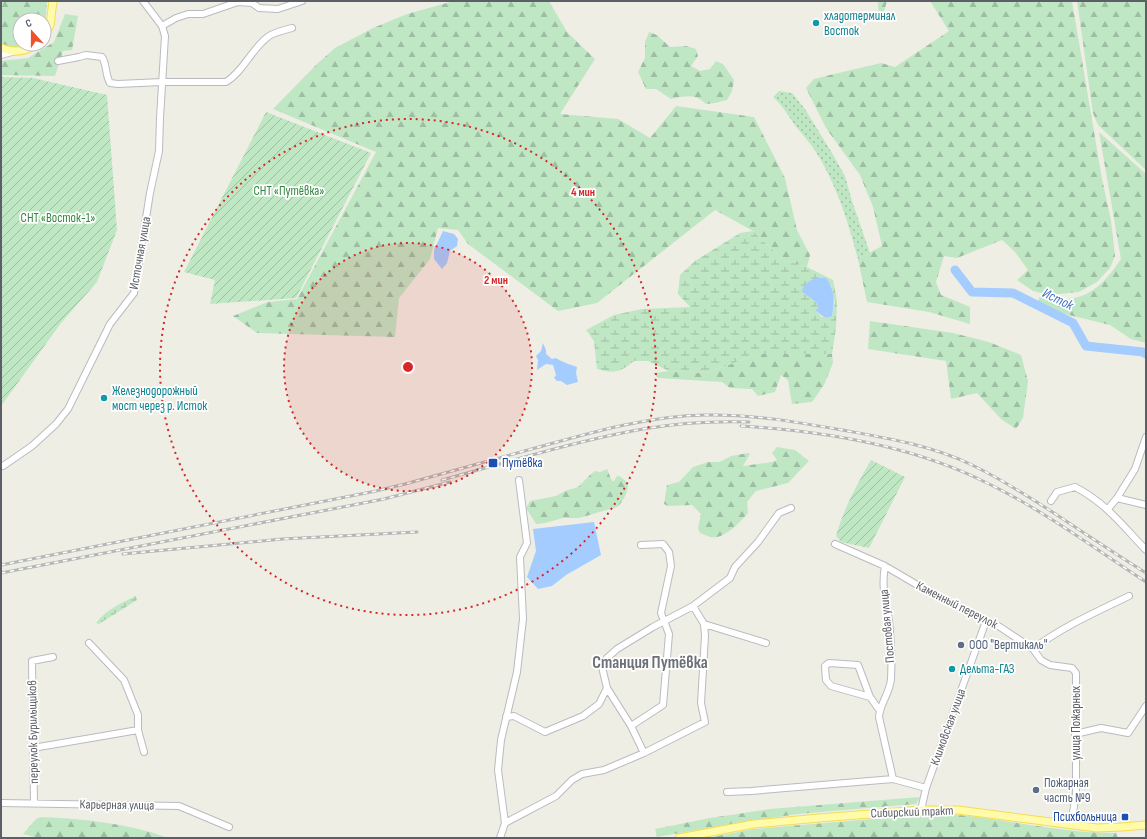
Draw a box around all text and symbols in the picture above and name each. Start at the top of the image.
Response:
place label: хладотерминал Восток [824,8,896,39]
north arrow [12,12,52,52]
text: С [24,16,34,30]
marker: хладотерминал Восток [811,18,821,28]
park label: СНТ «Путёвка» [254,183,325,199]
text: 4 мин [571,185,595,200]
park label: СНТ «Восток-1» [21,210,95,226]
street label: Источная улица [126,215,154,291]
text: 2 мин [484,273,508,288]
water label: Исток [1040,284,1077,314]
centre of rings [401,360,415,374]
place label: Железнодорожный мост через р. Исток [112,383,207,414]
marker: Железнодорожный мост через р. Исток [99,393,109,403]
place label: Путёвка [502,455,542,471]
marker: Путёвка [487,457,499,469]
street label: Каменный переулок [914,578,1001,632]
street label: Постовая улица [876,589,898,663]
place label: ООО "Вертикаль" [969,637,1048,653]
marker: ООО "Вертикаль" [956,640,966,650]
district label: Станция Путёвка [592,653,708,673]
place label: Дельта-ГАЗ [960,661,1015,677]
marker: Дельта-ГАЗ [947,664,957,674]
street label: переулок Бурильщиков [24,680,42,784]
street label: Климовская улица [927,686,969,768]
street label: улица Пожарных [1068,686,1084,760]
place label: Пожарная часть №9 [1044,775,1091,806]
marker: Пожарная часть №9 [1031,785,1041,795]
street label: Карьерная улица [79,796,155,814]
street label: Сибирский тракт [870,803,954,821]
place label: Психбольница [1053,809,1117,825]
marker: Психбольница [1120,812,1130,822]

